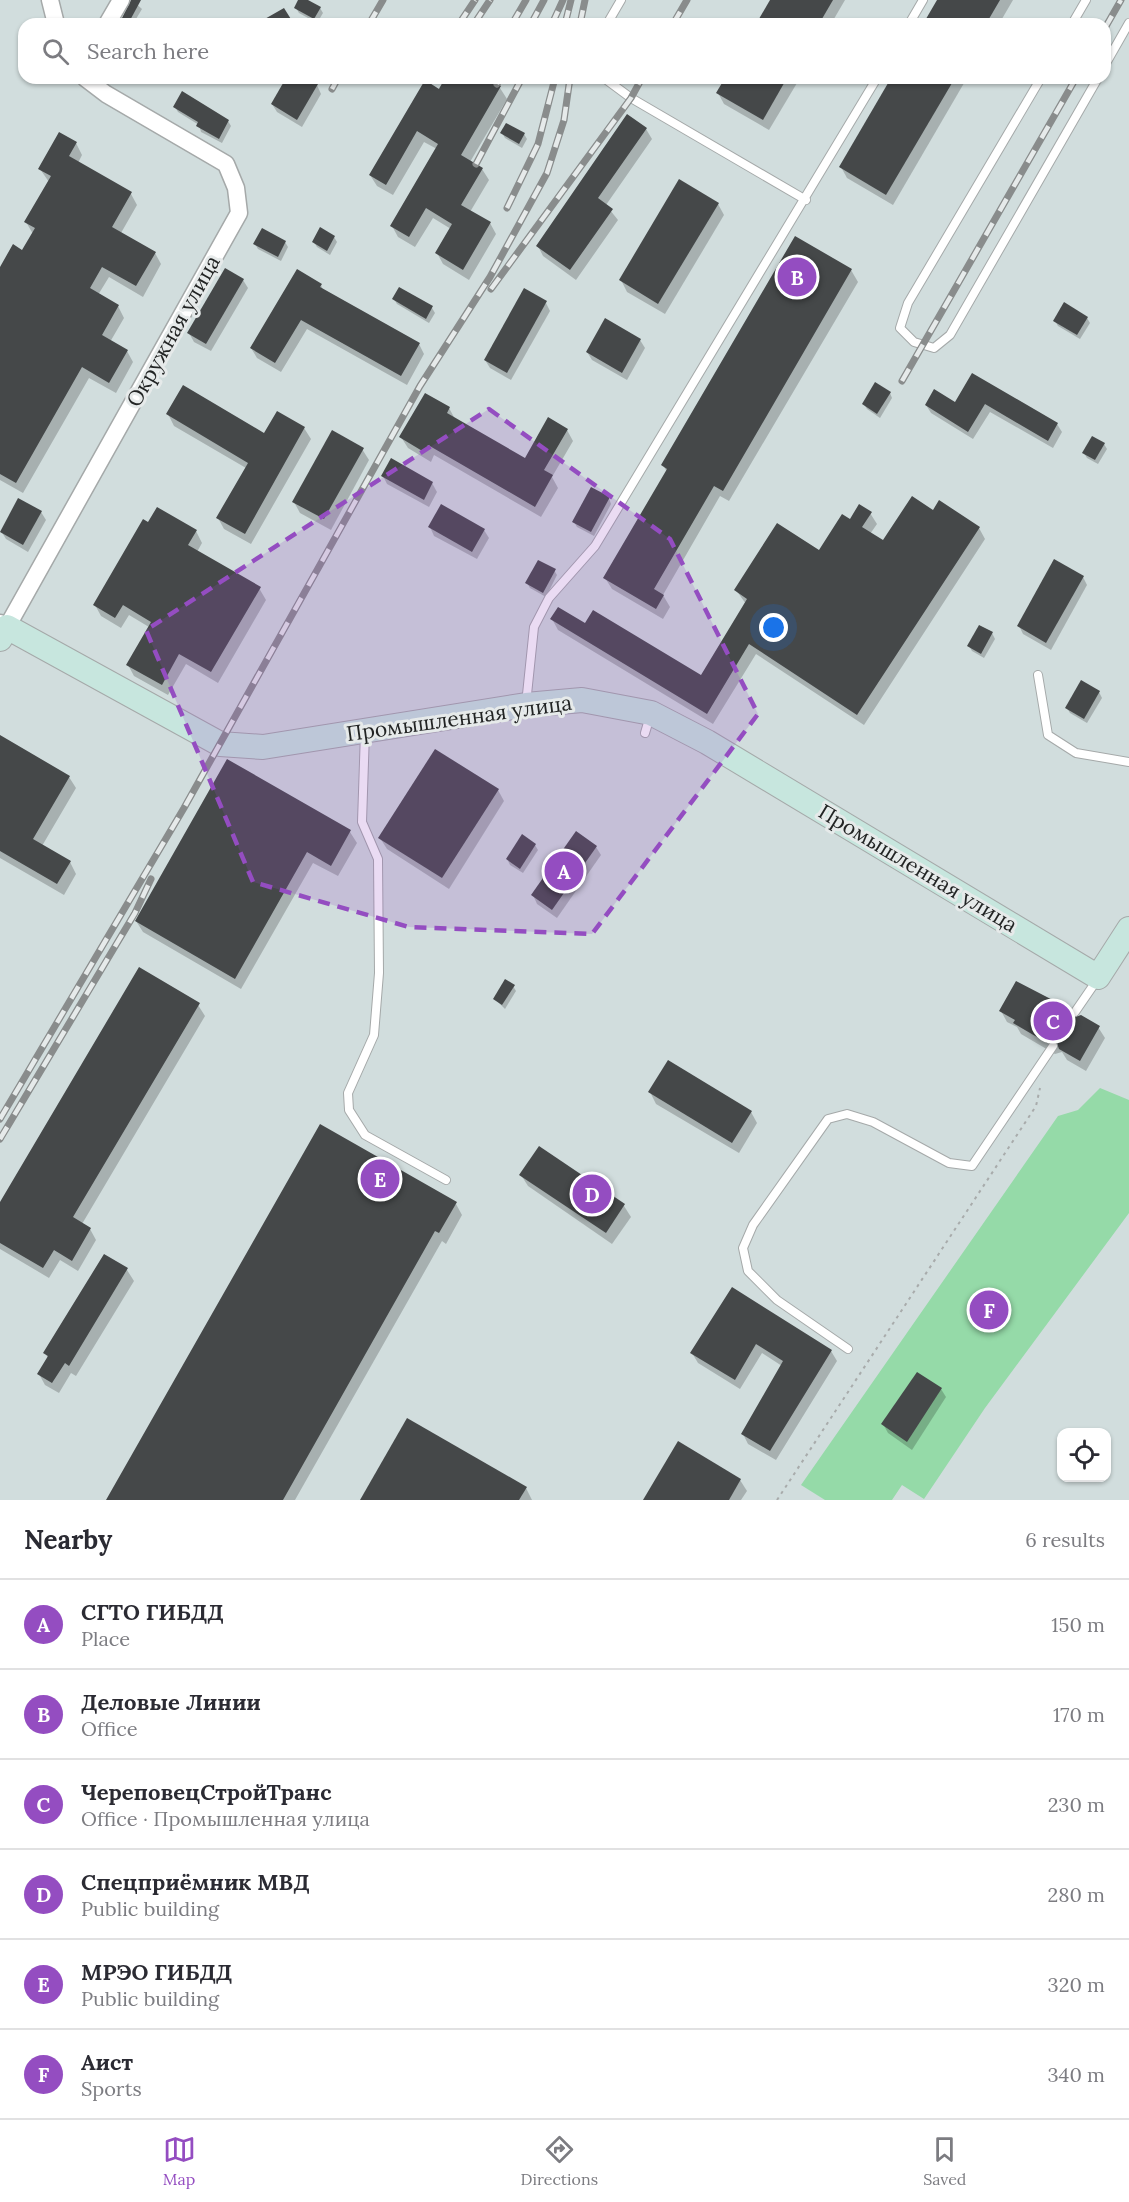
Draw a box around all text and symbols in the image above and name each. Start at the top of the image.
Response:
search box [18,18,1111,84]
icon: search [39,35,72,68]
text: Search here [87,37,209,65]
street label: Окружная улица [120,250,226,411]
pin: B [778,254,816,300]
your location [759,613,788,642]
street label: Промышленная улица [345,689,574,747]
street label: Промышленная улица [814,798,1023,938]
pin: A [544,848,584,894]
pin: C [1034,998,1072,1044]
pin: E [360,1156,400,1202]
pin: D [572,1172,612,1216]
pin: F [970,1288,1008,1332]
map controls [1057,1428,1111,1482]
button: locate [1057,1428,1111,1482]
text: Nearby [24,1523,112,1556]
text: 6 results [1025,1527,1105,1552]
text: СГТО ГИБДД [81,1598,224,1626]
text: A [37,1612,50,1637]
text: 150 m [1051,1612,1105,1637]
text: Place [81,1626,130,1651]
text: Деловые Линии [81,1688,261,1716]
text: B [37,1702,50,1727]
text: 170 m [1053,1702,1105,1727]
text: Office [81,1716,138,1741]
text: ЧереповецСтройТранс [81,1778,332,1806]
text: C [37,1792,50,1817]
text: 230 m [1048,1792,1105,1817]
text: Office · Промышленная улица [81,1806,370,1831]
text: Спецприёмник МВД [81,1868,310,1896]
text: D [36,1882,51,1907]
text: 280 m [1047,1882,1105,1907]
text: Public building [81,1896,219,1921]
text: МРЭО ГИБДД [81,1958,232,1986]
text: E [37,1972,50,1997]
text: 320 m [1048,1972,1105,1997]
text: Public building [81,1986,219,2011]
text: Аист [81,2048,133,2076]
text: F [38,2062,49,2087]
text: 340 m [1047,2062,1105,2087]
text: Sports [81,2076,142,2101]
tab: Map [163,2133,196,2189]
tab: Directions [521,2133,598,2189]
tab: Saved [923,2133,966,2189]

